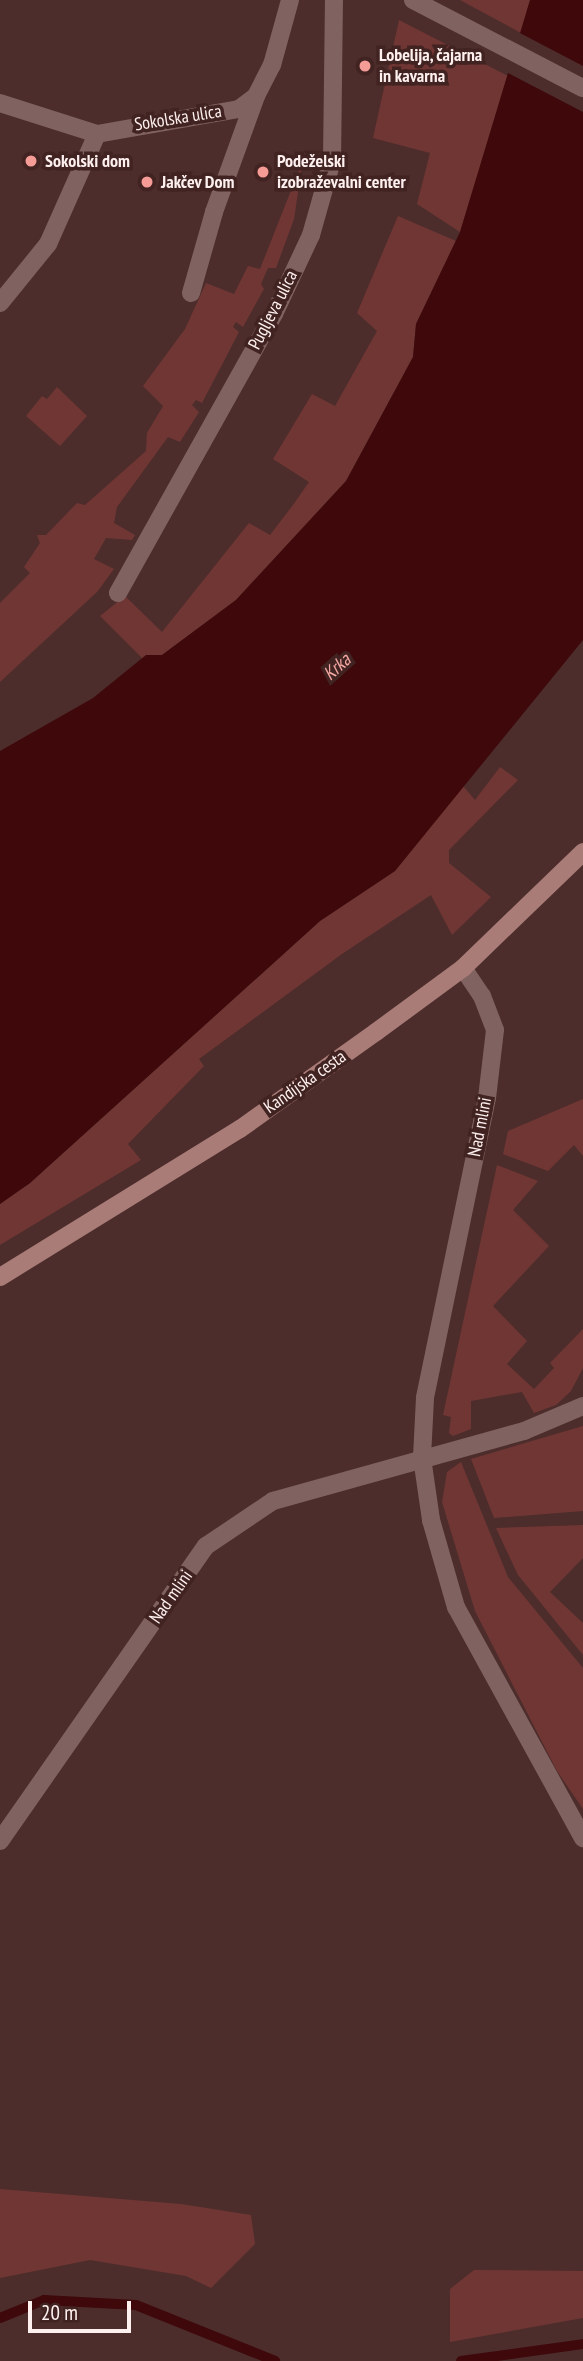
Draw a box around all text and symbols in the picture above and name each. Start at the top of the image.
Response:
place label: Lobelija, čajarna in kavarna [379,45,483,88]
marker: Lobelija, čajarna in kavarna [357,58,373,74]
street label: Sokolska ulica [133,100,223,136]
place label: Sokolski dom [45,150,130,172]
place label: Podeželski izobraževalni center [277,151,406,194]
marker: Sokolski dom [23,153,39,169]
marker: Podeželski izobraževalni center [255,164,271,180]
place label: Jakčev Dom [161,171,235,193]
marker: Jakčev Dom [139,174,155,190]
street label: Pugljeva ulica [244,267,302,353]
water label: Krka [319,649,355,685]
street label: Kandijska cesta [260,1046,350,1118]
street label: Nad mlini [464,1095,496,1159]
street label: Nad mlini [145,1566,197,1628]
scale bar [32,2288,135,2332]
text: 20 m [41,2299,78,2326]

